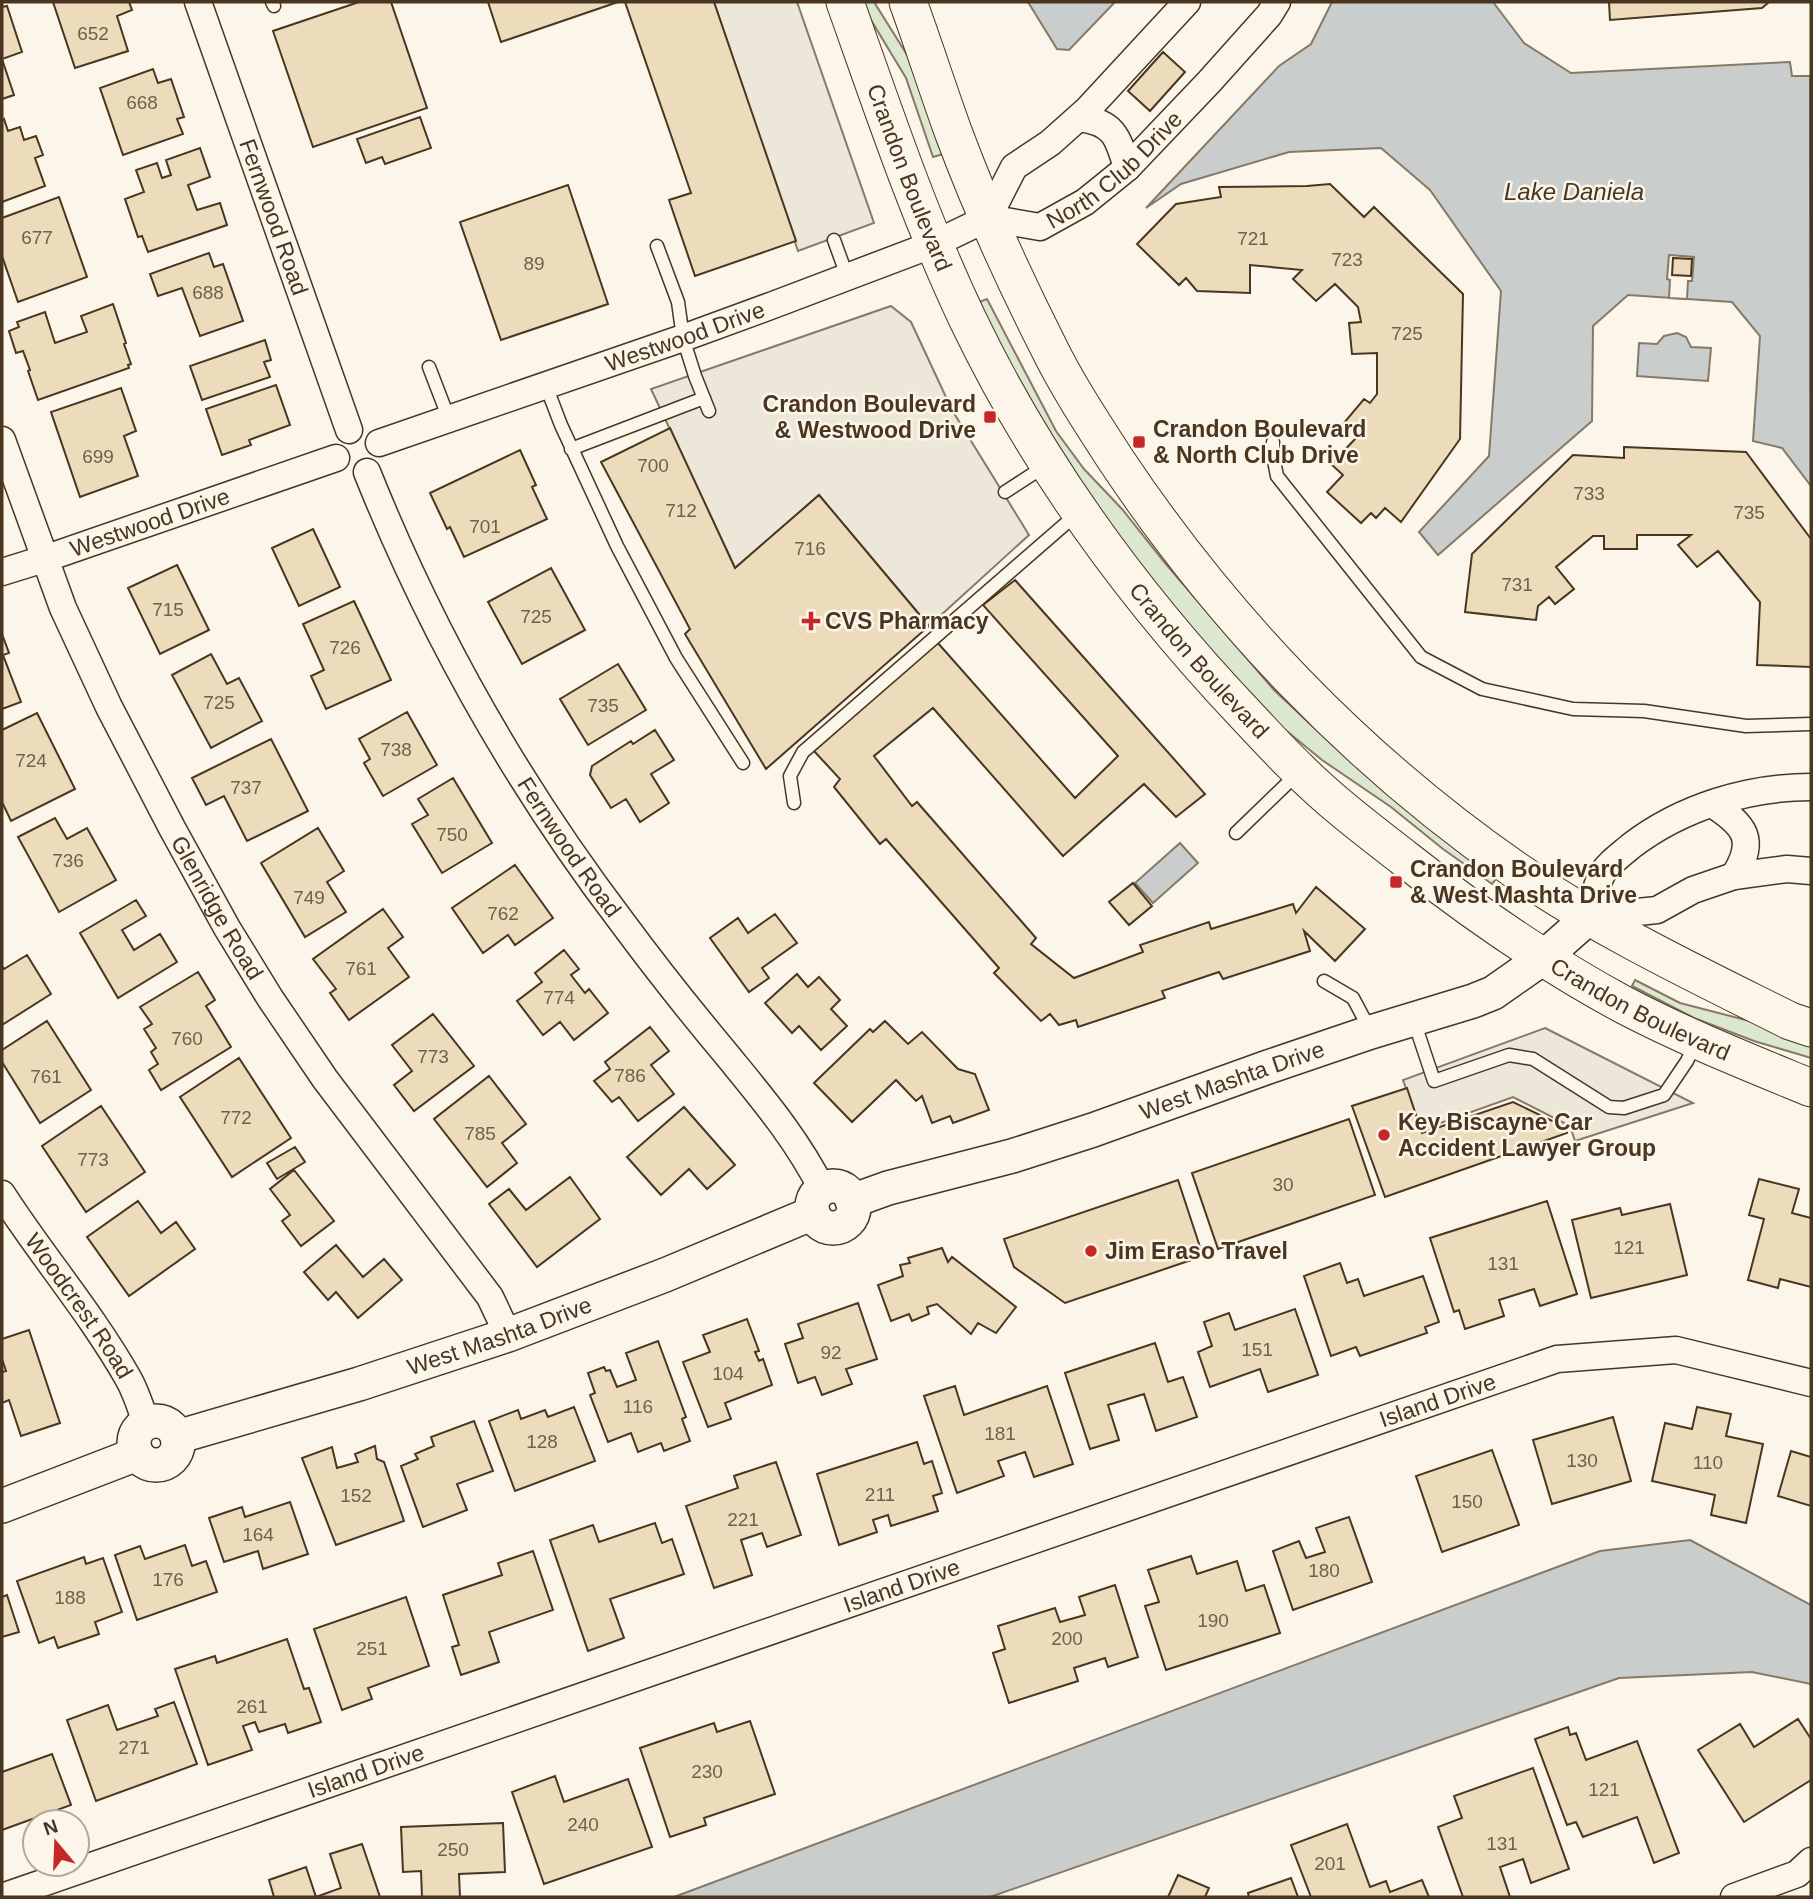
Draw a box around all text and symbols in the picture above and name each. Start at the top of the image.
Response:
house number: 652 [77,23,109,44]
street label: Crandon Boulevard [862,80,957,275]
house number: 668 [126,92,158,113]
street label: North Club Drive [1042,106,1187,234]
street label: Fernwood Road [234,135,313,299]
water label: Lake Daniela [1504,178,1644,205]
house number: 677 [21,227,53,248]
house number: 721 [1237,228,1269,249]
house number: 723 [1331,249,1363,270]
house number: 89 [523,253,545,274]
house number: 688 [192,282,224,303]
street label: Westwood Drive [602,296,768,377]
house number: 725 [1391,323,1423,344]
place label: Crandon Boulevard & Westwood Drive [763,391,976,443]
marker: Crandon Boulevard & Westwood Drive [982,409,998,425]
place label: Crandon Boulevard & North Club Drive [1153,416,1366,468]
marker: Crandon Boulevard & North Club Drive [1131,434,1147,450]
house number: 699 [82,446,114,467]
house number: 700 [637,455,669,476]
street label: Westwood Drive [67,483,233,562]
house number: 733 [1573,483,1605,504]
house number: 712 [665,500,697,521]
house number: 735 [1733,502,1765,523]
house number: 701 [469,516,501,537]
house number: 716 [794,538,826,559]
house number: 731 [1501,574,1533,595]
street label: Crandon Boulevard [1124,577,1274,744]
house number: 715 [152,599,184,620]
house number: 725 [520,606,552,627]
place label: CVS Pharmacy [825,608,989,634]
marker: CVS Pharmacy [803,613,819,629]
house number: 726 [329,637,361,658]
house number: 725 [203,692,235,713]
house number: 735 [587,695,619,716]
house number: 738 [380,739,412,760]
house number: 724 [15,750,47,771]
street label: Fernwood Road [512,772,626,922]
house number: 737 [230,777,262,798]
house number: 750 [436,824,468,845]
street label: Glenridge Road [166,831,269,984]
house number: 736 [52,850,84,871]
place label: Crandon Boulevard & West Mashta Drive [1410,856,1637,908]
marker: Crandon Boulevard & West Mashta Drive [1388,874,1404,890]
house number: 749 [293,887,325,908]
house number: 762 [487,903,519,924]
street label: Crandon Boulevard [1546,952,1734,1066]
house number: 761 [345,958,377,979]
house number: 774 [543,987,575,1008]
house number: 760 [171,1028,203,1049]
street label: West Mashta Drive [1136,1036,1328,1125]
house number: 773 [417,1046,449,1067]
house number: 786 [614,1065,646,1086]
house number: 761 [30,1066,62,1087]
house number: 772 [220,1107,252,1128]
place label: Key Biscayne Car Accident Lawyer Group [1398,1109,1656,1161]
house number: 785 [464,1123,496,1144]
marker: Key Biscayne Car Accident Lawyer Group [1376,1127,1392,1143]
house number: 773 [77,1149,109,1170]
house number: 30 [1272,1174,1294,1195]
street label: Woodcrest Road [20,1228,138,1383]
house number: 121 [1613,1237,1645,1258]
place label: Jim Eraso Travel [1105,1238,1288,1264]
marker: Jim Eraso Travel [1083,1243,1099,1259]
house number: 131 [1487,1253,1519,1274]
street label: West Mashta Drive [404,1291,595,1380]
house number: 151 [1241,1339,1273,1360]
house number: 92 [820,1342,842,1363]
house number: 104 [712,1363,744,1384]
street label: Island Drive [1376,1368,1499,1432]
house number: 116 [623,1396,653,1417]
house number: 181 [984,1423,1016,1444]
house number: 128 [526,1431,558,1452]
house number: 130 [1566,1450,1598,1471]
house number: 110 [1693,1452,1723,1473]
house number: 211 [865,1484,895,1505]
house number: 152 [340,1485,372,1506]
house number: 150 [1451,1491,1483,1512]
house number: 221 [727,1509,759,1530]
house number: 164 [242,1524,274,1545]
street label: Island Drive [840,1554,963,1618]
house number: 180 [1308,1560,1340,1581]
house number: 176 [152,1569,184,1590]
house number: 188 [54,1587,86,1608]
house number: 190 [1197,1610,1229,1631]
house number: 200 [1051,1628,1083,1649]
house number: 251 [356,1638,388,1659]
house number: 261 [236,1696,268,1717]
house number: 271 [118,1737,150,1758]
street label: Island Drive [304,1739,428,1803]
house number: 230 [691,1761,723,1782]
house number: 121 [1588,1779,1620,1800]
north arrow [21,1808,91,1878]
house number: 240 [567,1814,599,1835]
text: N [41,1815,61,1840]
house number: 131 [1486,1833,1518,1854]
house number: 250 [437,1839,469,1860]
house number: 201 [1314,1853,1346,1874]

